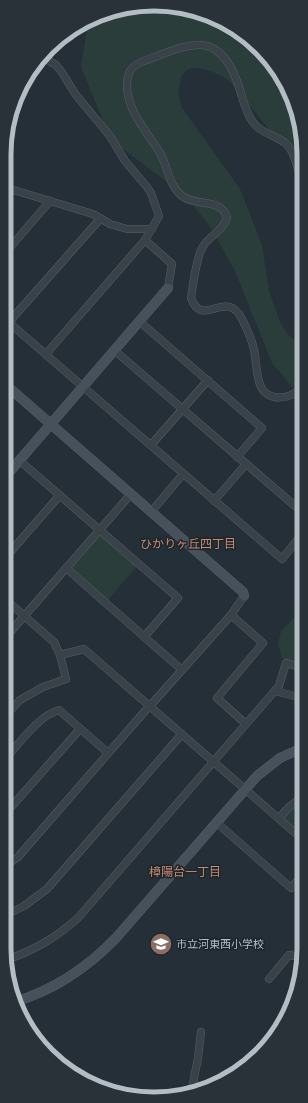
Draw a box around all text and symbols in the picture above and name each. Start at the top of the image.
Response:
district label: ひかりヶ丘四丁目 [140,537,236,551]
district label: 樟陽台一丁目 [149,865,221,879]
school or university icon: 市立河東西小学校 [148,931,174,957]
place label: 市立河東西小学校 [176,938,264,951]

